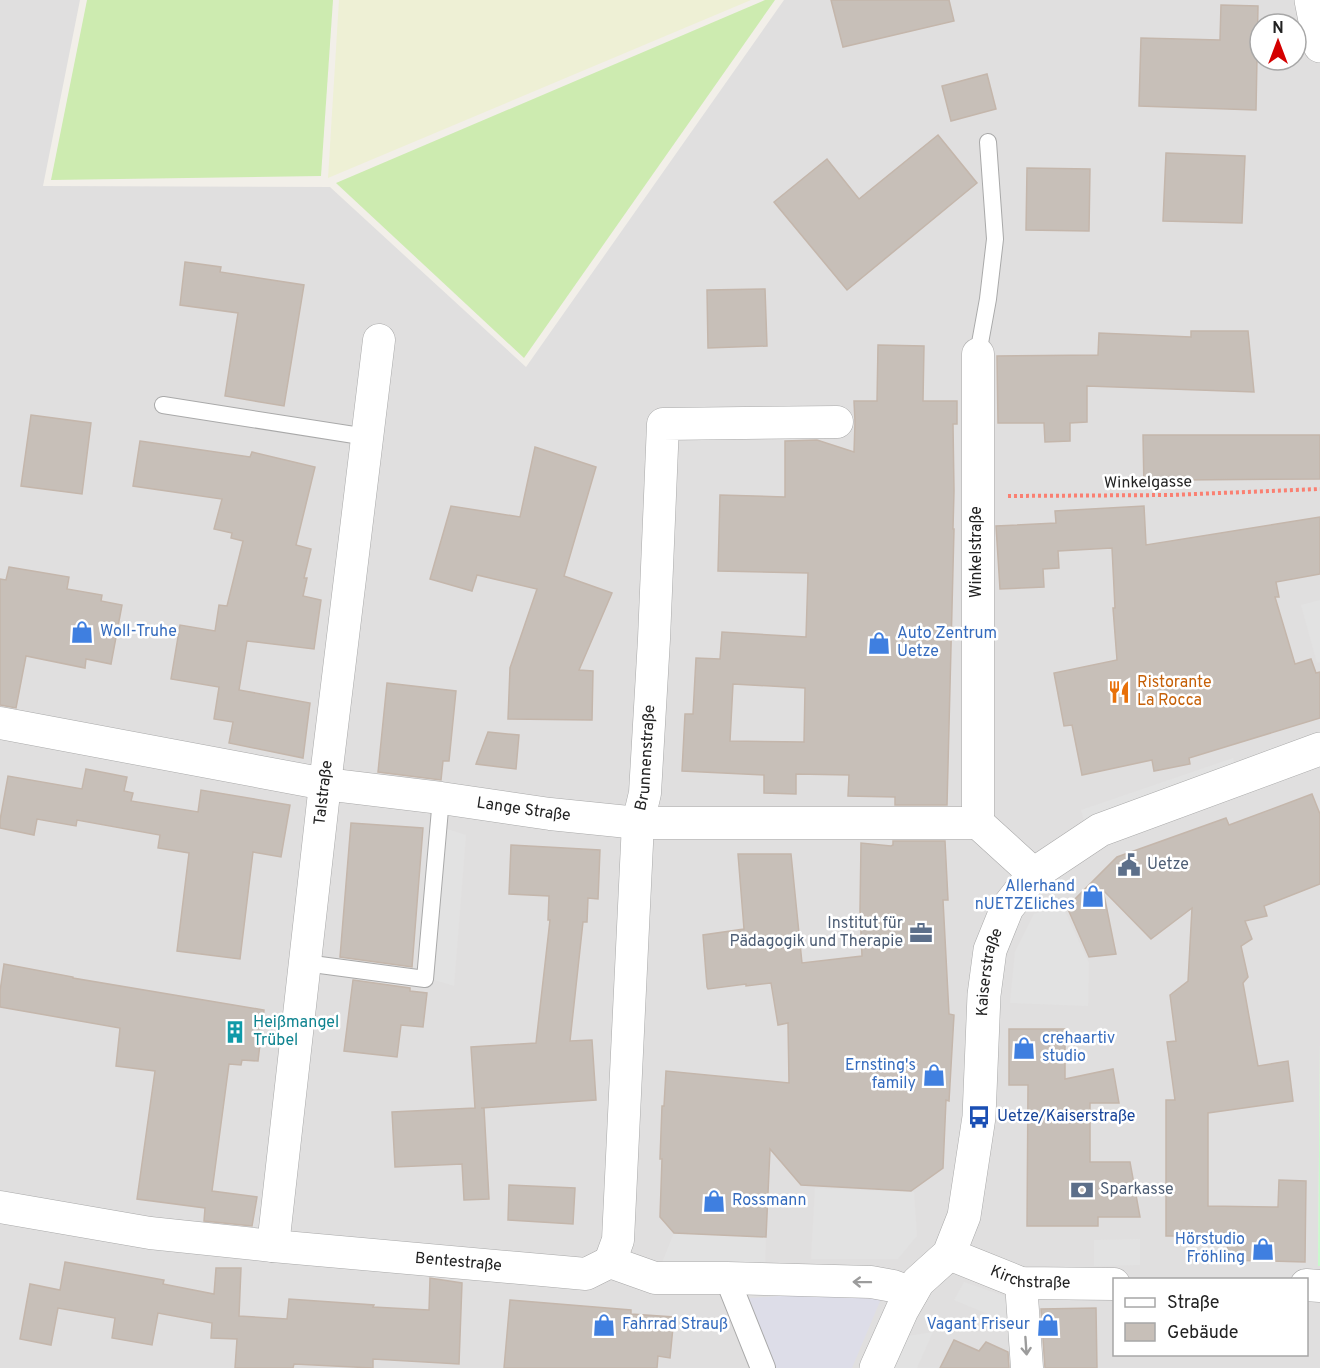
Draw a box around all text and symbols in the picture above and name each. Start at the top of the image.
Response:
north arrow [1248,12,1308,72]
text: N [1272,19,1284,39]
street label: Winkelgasse [1104,472,1192,494]
street label: Winkelstraße [967,506,987,598]
shop icon: Woll-Truhe [69,619,95,645]
place label: Woll-Truhe [100,622,177,642]
place label: Auto Zentrum Uetze [897,624,997,662]
shop icon: Auto Zentrum Uetze [866,630,892,656]
place label: Ristorante La Rocca [1137,673,1212,711]
restaurant icon: Ristorante La Rocca [1106,679,1132,705]
street label: Brunnenstraße [631,704,660,813]
street label: Talstraße [310,759,338,827]
street label: Lange Straße [475,793,572,826]
public building icon: Uetze [1116,852,1142,878]
place label: Uetze [1147,855,1189,875]
place label: Allerhand nUETZEliches [975,877,1075,915]
shop icon: Allerhand nUETZEliches [1080,883,1106,909]
place label: Institut für Pädagogik und Therapie [730,914,903,952]
office icon: Institut für Pädagogik und Therapie [908,920,934,946]
street label: Kaiserstraße [973,925,1008,1017]
place label: Heißmangel Trübel [253,1013,339,1051]
building icon: Heißmangel Trübel [222,1019,248,1045]
place label: crehaartiv studio [1042,1029,1115,1067]
shop icon: crehaartiv studio [1011,1035,1037,1061]
place label: Ernsting's family [845,1056,916,1094]
shop icon: Ernsting's family [921,1062,947,1088]
bus stop icon: Uetze/Kaiserstraße [966,1104,992,1130]
place label: Uetze/Kaiserstraße [997,1107,1135,1127]
bank icon: Sparkasse [1069,1177,1095,1203]
place label: Sparkasse [1100,1180,1174,1200]
shop icon: Rossmann [701,1188,727,1214]
place label: Rossmann [732,1191,807,1211]
place label: Hörstudio Fröhling [1175,1230,1245,1268]
shop icon: Hörstudio Fröhling [1250,1236,1276,1262]
street label: Bentestraße [414,1249,503,1276]
street label: Kirchstraße [987,1262,1071,1294]
one-way arrow [853,1276,873,1288]
legend [1113,1278,1308,1356]
text: Straße [1167,1292,1219,1315]
shop icon: Fahrrad Strauß [591,1312,617,1338]
shop icon: Vagant Friseur [1035,1312,1061,1338]
place label: Fahrrad Strauß [622,1315,728,1335]
place label: Vagant Friseur [926,1315,1030,1335]
text: Gebäude [1167,1322,1239,1345]
one-way arrow [1021,1336,1032,1356]

